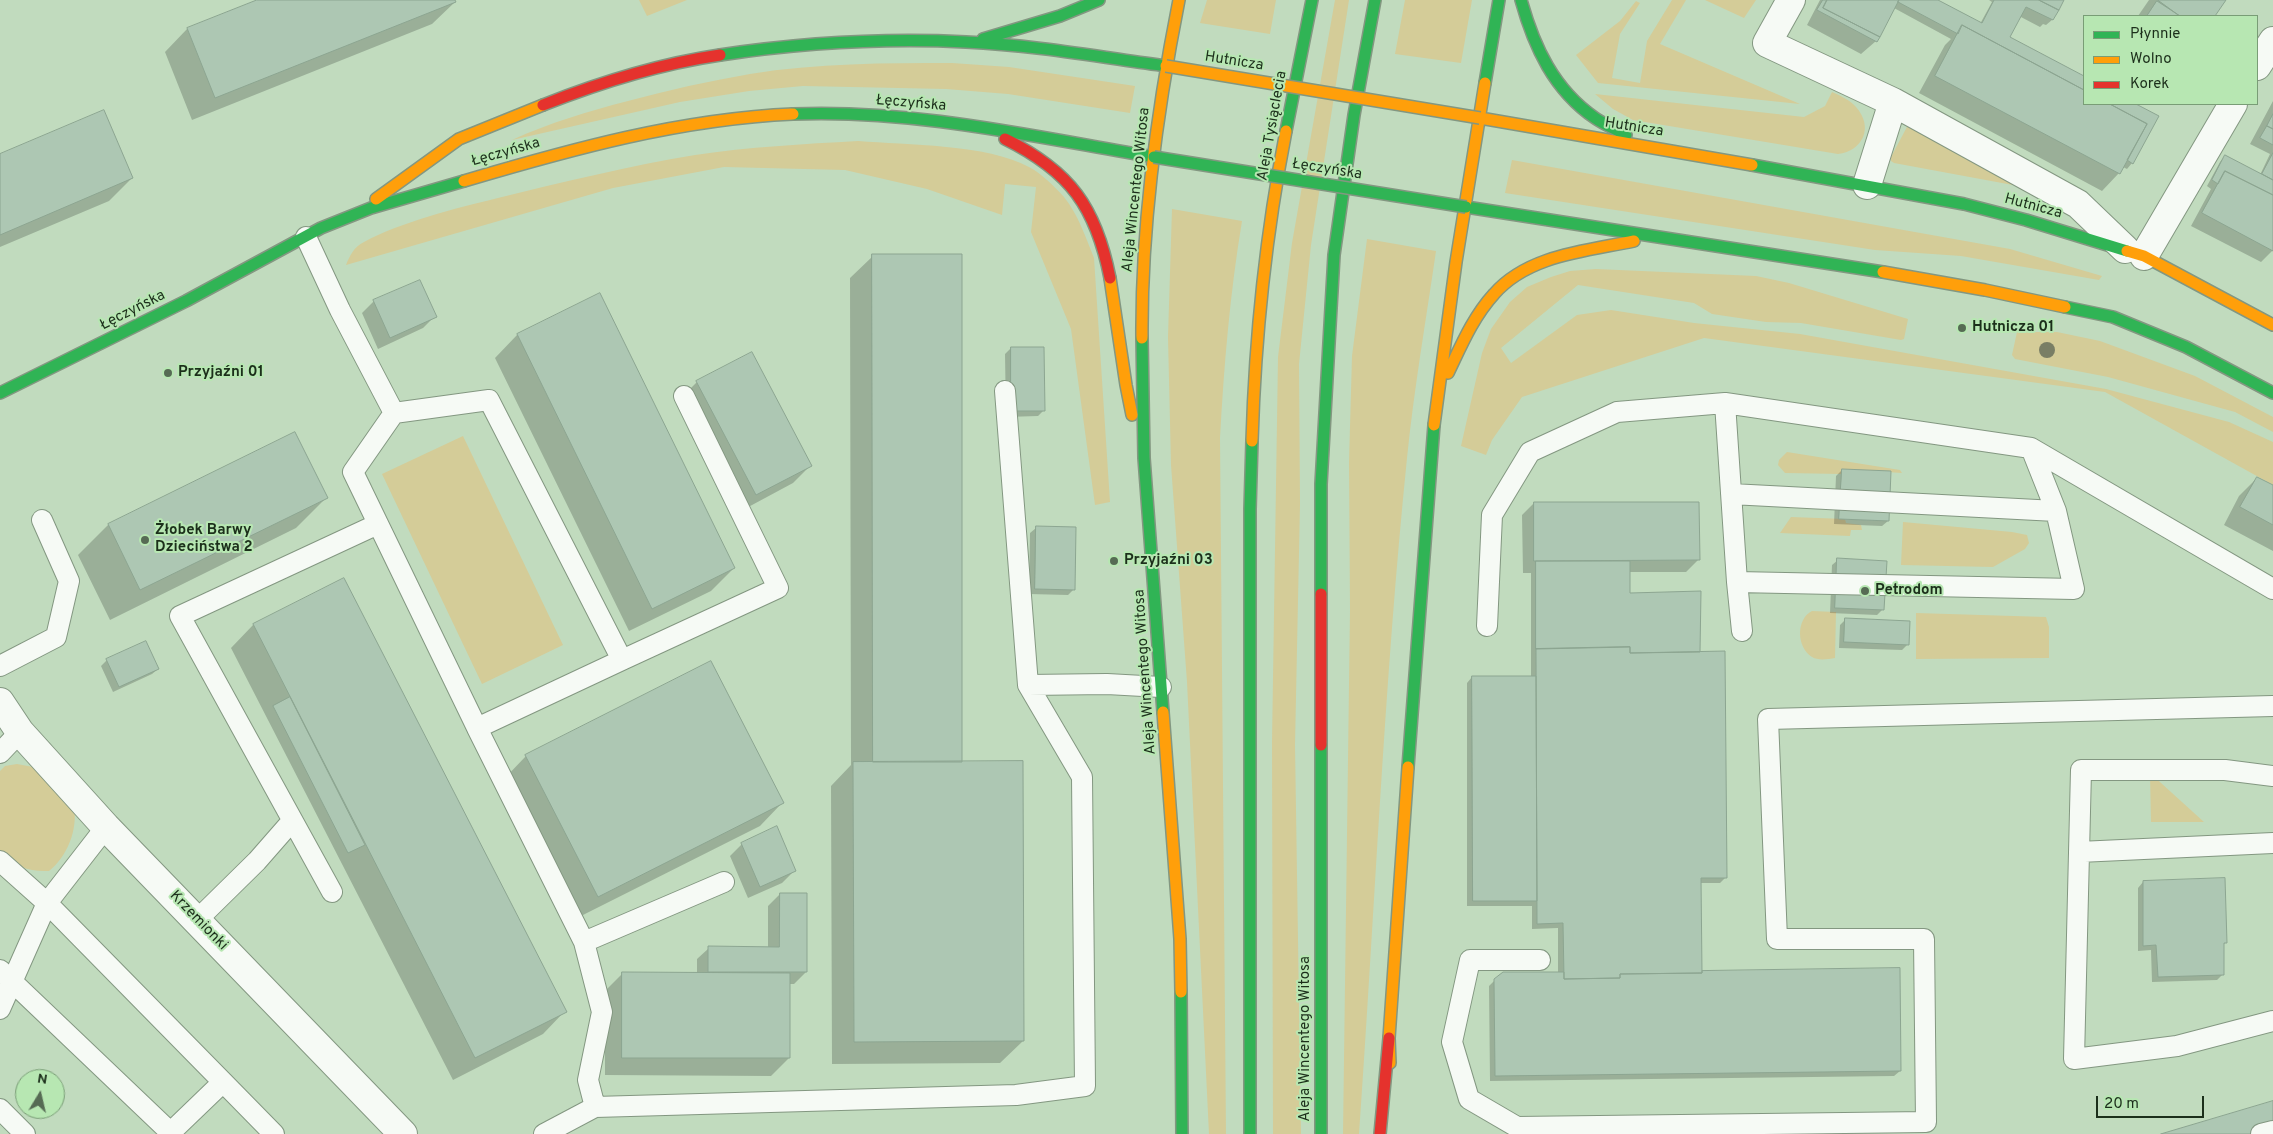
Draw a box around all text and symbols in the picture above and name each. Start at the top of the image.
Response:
legend [2083,15,2258,105]
text: Płynnie [2130,25,2180,44]
street label: Hutnicza [1203,48,1265,76]
text: Wolno [2130,50,2172,69]
street label: Aleja Tysiąclecia [1254,70,1292,182]
text: Korek [2130,75,2169,94]
street label: Łęczyńska [875,92,947,116]
street label: Aleja Wincentego Witosa [1119,107,1155,273]
street label: Hutnicza [1603,114,1665,142]
street label: Łęczyńska [470,135,542,171]
street label: Łęczyńska [1291,156,1363,184]
street label: Hutnicza [2002,191,2064,223]
street label: Łęczyńska [98,287,168,335]
place label: Hutnicza 01 [1972,319,2054,337]
marker: Hutnicza 01 [1956,322,1968,334]
place label: Przyjaźni 01 [178,364,264,382]
marker: Przyjaźni 01 [162,367,174,379]
place label: Żłobek Barwy Dzieciństwa 2 [155,522,253,557]
marker: Żłobek Barwy Dzieciństwa 2 [139,534,151,546]
place label: Przyjaźni 03 [1124,552,1213,570]
marker: Przyjaźni 03 [1108,555,1120,567]
place label: Petrodom [1875,582,1943,600]
marker: Petrodom [1859,585,1871,597]
street label: Aleja Wincentego Witosa [1131,589,1161,755]
street label: Krzemionki [165,887,231,955]
street label: Aleja Wincentego Witosa [1297,956,1315,1122]
north arrow [15,1069,65,1119]
text: N [36,1070,49,1089]
scale bar [2098,1086,2206,1118]
text: 20 m [2104,1095,2139,1114]

